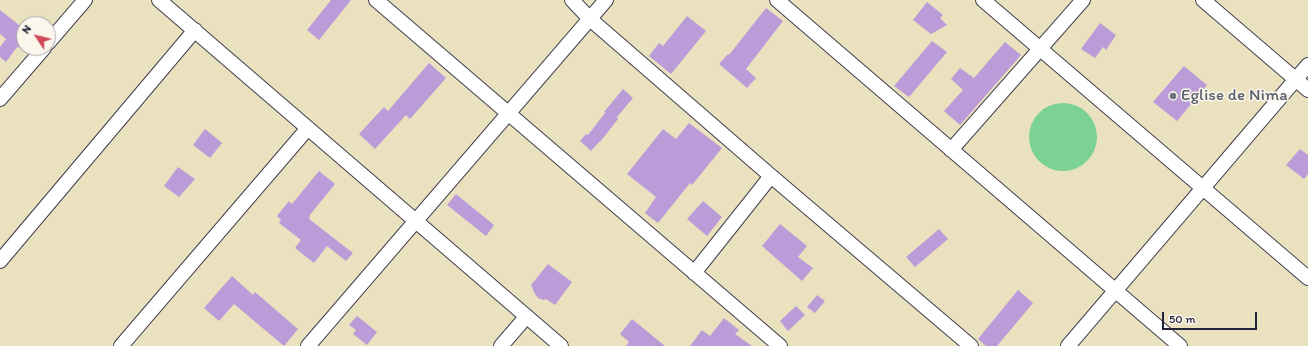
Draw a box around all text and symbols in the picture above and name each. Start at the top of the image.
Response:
north arrow [16,16,56,56]
text: N [19,23,34,36]
place label: Eglise de Nima [1181,86,1288,106]
marker: Eglise de Nima [1168,91,1178,101]
scale bar [1164,304,1259,330]
text: 50 m [1169,312,1195,326]

